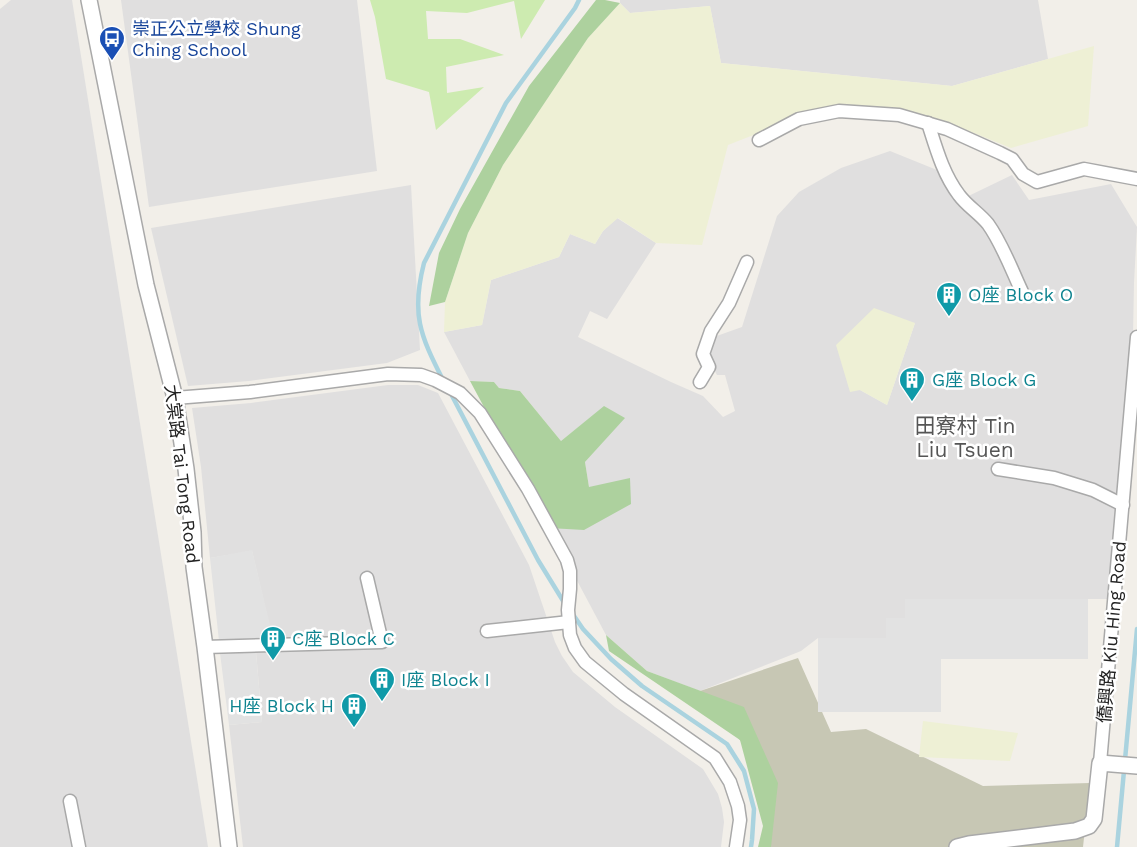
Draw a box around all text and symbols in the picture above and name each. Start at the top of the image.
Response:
place label: 崇正公立學校 Shung Ching School [132,18,301,60]
bus stop icon: 崇正公立學校 Shung Ching School [97,24,127,62]
building icon: O座 Block O [934,280,964,318]
place label: O座 Block O [968,284,1073,305]
building icon: G座 Block G [897,365,927,403]
place label: G座 Block G [932,369,1036,390]
street label: 大棠路 Tai Tong Road [161,383,204,565]
district label: 田寮村 Tin Liu Tsuen [914,413,1016,462]
street label: 僑興路 Kiu Hing Road [1093,540,1130,724]
building icon: C座 Block C [258,624,288,662]
place label: C座 Block C [292,628,395,649]
building icon: I座 Block I [367,665,397,703]
place label: I座 Block I [401,669,490,690]
building icon: H座 Block H [339,691,369,729]
place label: H座 Block H [229,695,334,716]

